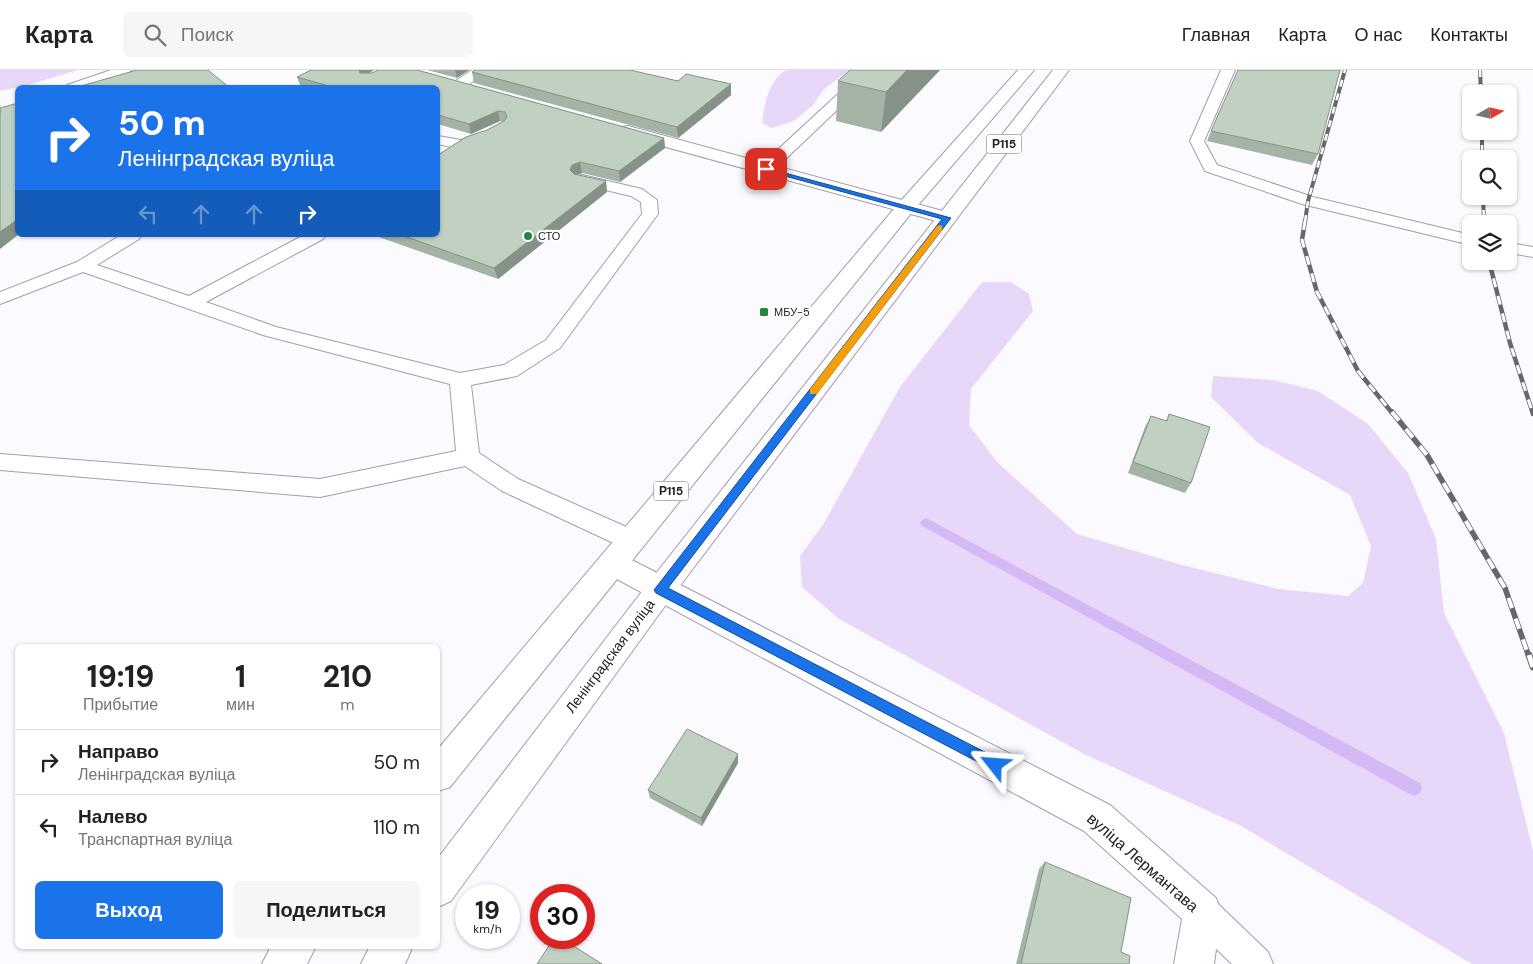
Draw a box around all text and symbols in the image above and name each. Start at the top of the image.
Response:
search box [123,12,473,57]
text: Карта [25,19,93,50]
icon: search [141,21,169,49]
text: Поиск [181,22,233,47]
text: Главная [1182,23,1250,47]
text: Карта [1278,23,1327,47]
text: О нас [1355,23,1402,47]
text: Контакты [1430,23,1508,47]
north arrow [1462,85,1518,140]
map controls [1462,85,1517,270]
text: 50 m [118,100,206,146]
icon: right [35,105,100,170]
road number: Р115 [986,134,1022,154]
text: Ленінградская вуліца [118,144,335,173]
pin [745,148,787,190]
button: search [1462,150,1517,205]
icon: arrive [752,155,780,183]
icon: left [134,200,162,228]
icon: ahead [187,200,215,228]
icon: ahead [240,200,268,228]
icon: right [293,200,321,228]
button: layers [1462,215,1517,270]
place label: СТО [538,229,561,243]
marker: СТО [522,230,534,242]
place label: МБУ-5 [774,305,810,319]
marker: МБУ-5 [758,306,770,318]
road number: Р115 [654,482,688,501]
street label: Ленінградская вуліца [561,595,659,716]
text: 19:19 [87,657,154,696]
text: 1 [235,657,246,696]
text: 210 [323,657,372,696]
text: Прибытие [83,694,158,715]
text: мин [226,694,255,715]
text: m [340,694,355,715]
position arrow [968,738,1020,790]
text: Направо [78,739,159,764]
icon: right [35,748,63,776]
text: 50 m [373,750,420,775]
text: Ленінградская вуліца [78,764,236,785]
text: Налево [78,804,148,829]
street label: вуліца Лермантава [1082,808,1203,917]
icon: left [35,813,63,841]
text: 110 m [373,815,420,840]
text: Транспартная вуліца [78,829,232,850]
button: Выход [35,881,223,939]
button: Поделиться [233,881,420,939]
speed limit sign: 30 [530,884,595,949]
text: 19 [475,894,500,927]
text: km/h [473,921,502,937]

